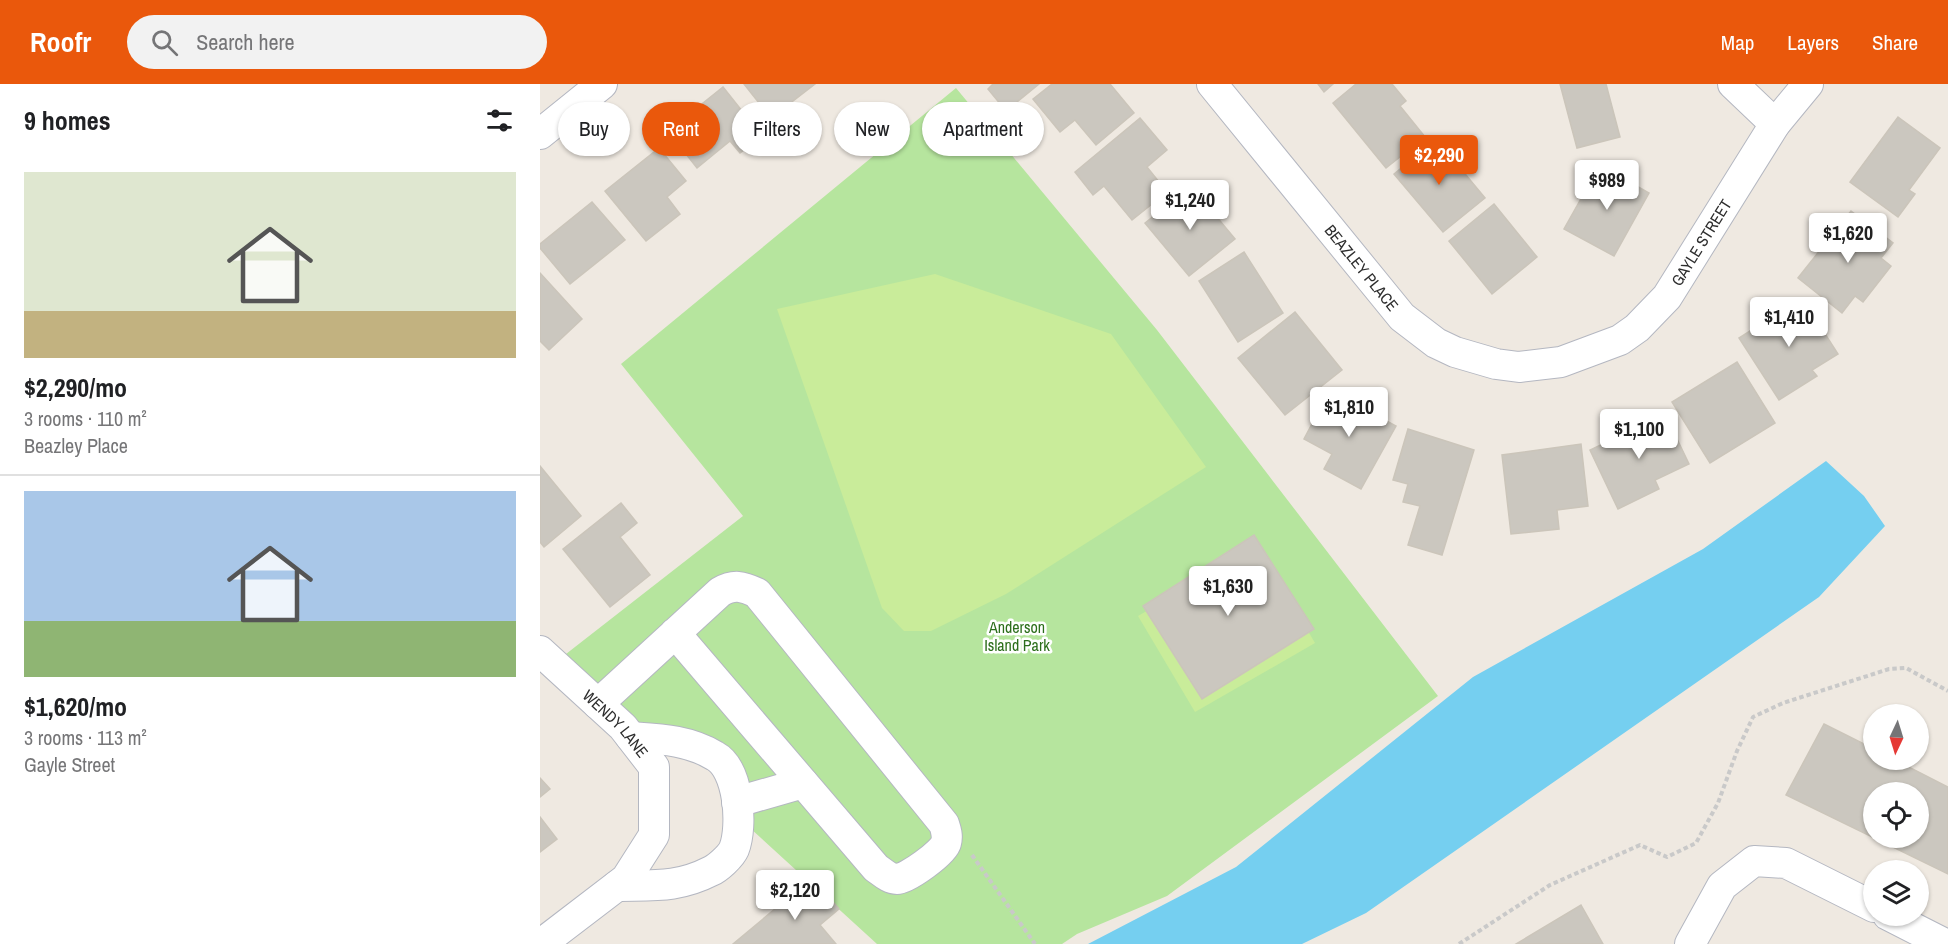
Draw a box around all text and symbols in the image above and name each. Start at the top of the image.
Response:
search box [127,15,547,69]
text: Roofr [30,23,91,61]
icon: search [148,26,181,59]
text: Search here [196,27,295,57]
text: Map [1721,28,1754,57]
text: Layers [1787,28,1839,57]
text: Share [1872,28,1918,57]
chip: Buy [558,102,630,156]
chip: Rent [642,102,720,156]
chip: Filters [732,102,822,156]
chip: New [834,102,910,156]
chip: Apartment [922,102,1044,156]
text: 9 homes [24,103,111,138]
icon: filters [483,104,516,137]
pin: $2,290 [1390,135,1488,186]
text: $2,290 [1414,141,1464,168]
pin: $989 [1571,160,1643,211]
text: $989 [1589,166,1625,193]
pin: $1,240 [1141,180,1239,231]
text: $1,240 [1165,186,1215,213]
street label: GAYLE STREET [1666,195,1736,290]
icon: home [216,211,324,319]
pin: $1,620 [1799,213,1897,264]
text: $1,620 [1823,219,1873,246]
street label: BEAZLEY PLACE [1320,220,1404,316]
pin: $1,410 [1740,297,1838,348]
text: $1,410 [1764,303,1814,330]
text: $2,290/mo [24,370,127,405]
pin: $1,810 [1300,387,1398,438]
text: $1,810 [1324,393,1374,420]
text: 3 rooms · 110 m² [24,405,147,432]
pin: $1,100 [1590,409,1688,460]
text: $1,100 [1614,415,1664,442]
text: Beazley Place [24,432,128,459]
icon: home [216,530,324,638]
pin: $1,630 [1179,566,1277,617]
text: $1,630 [1203,572,1253,599]
park label: Anderson Island Park [984,616,1050,656]
street label: WENDY LANE [578,685,654,762]
text: $1,620/mo [24,689,127,724]
north arrow [1863,704,1929,770]
map controls [1863,704,1929,926]
text: 3 rooms · 113 m² [24,724,147,751]
text: Gayle Street [24,751,115,778]
button: locate [1863,782,1929,848]
button: layers [1863,860,1929,926]
pin: $2,120 [746,870,844,921]
text: $2,120 [770,876,820,903]

